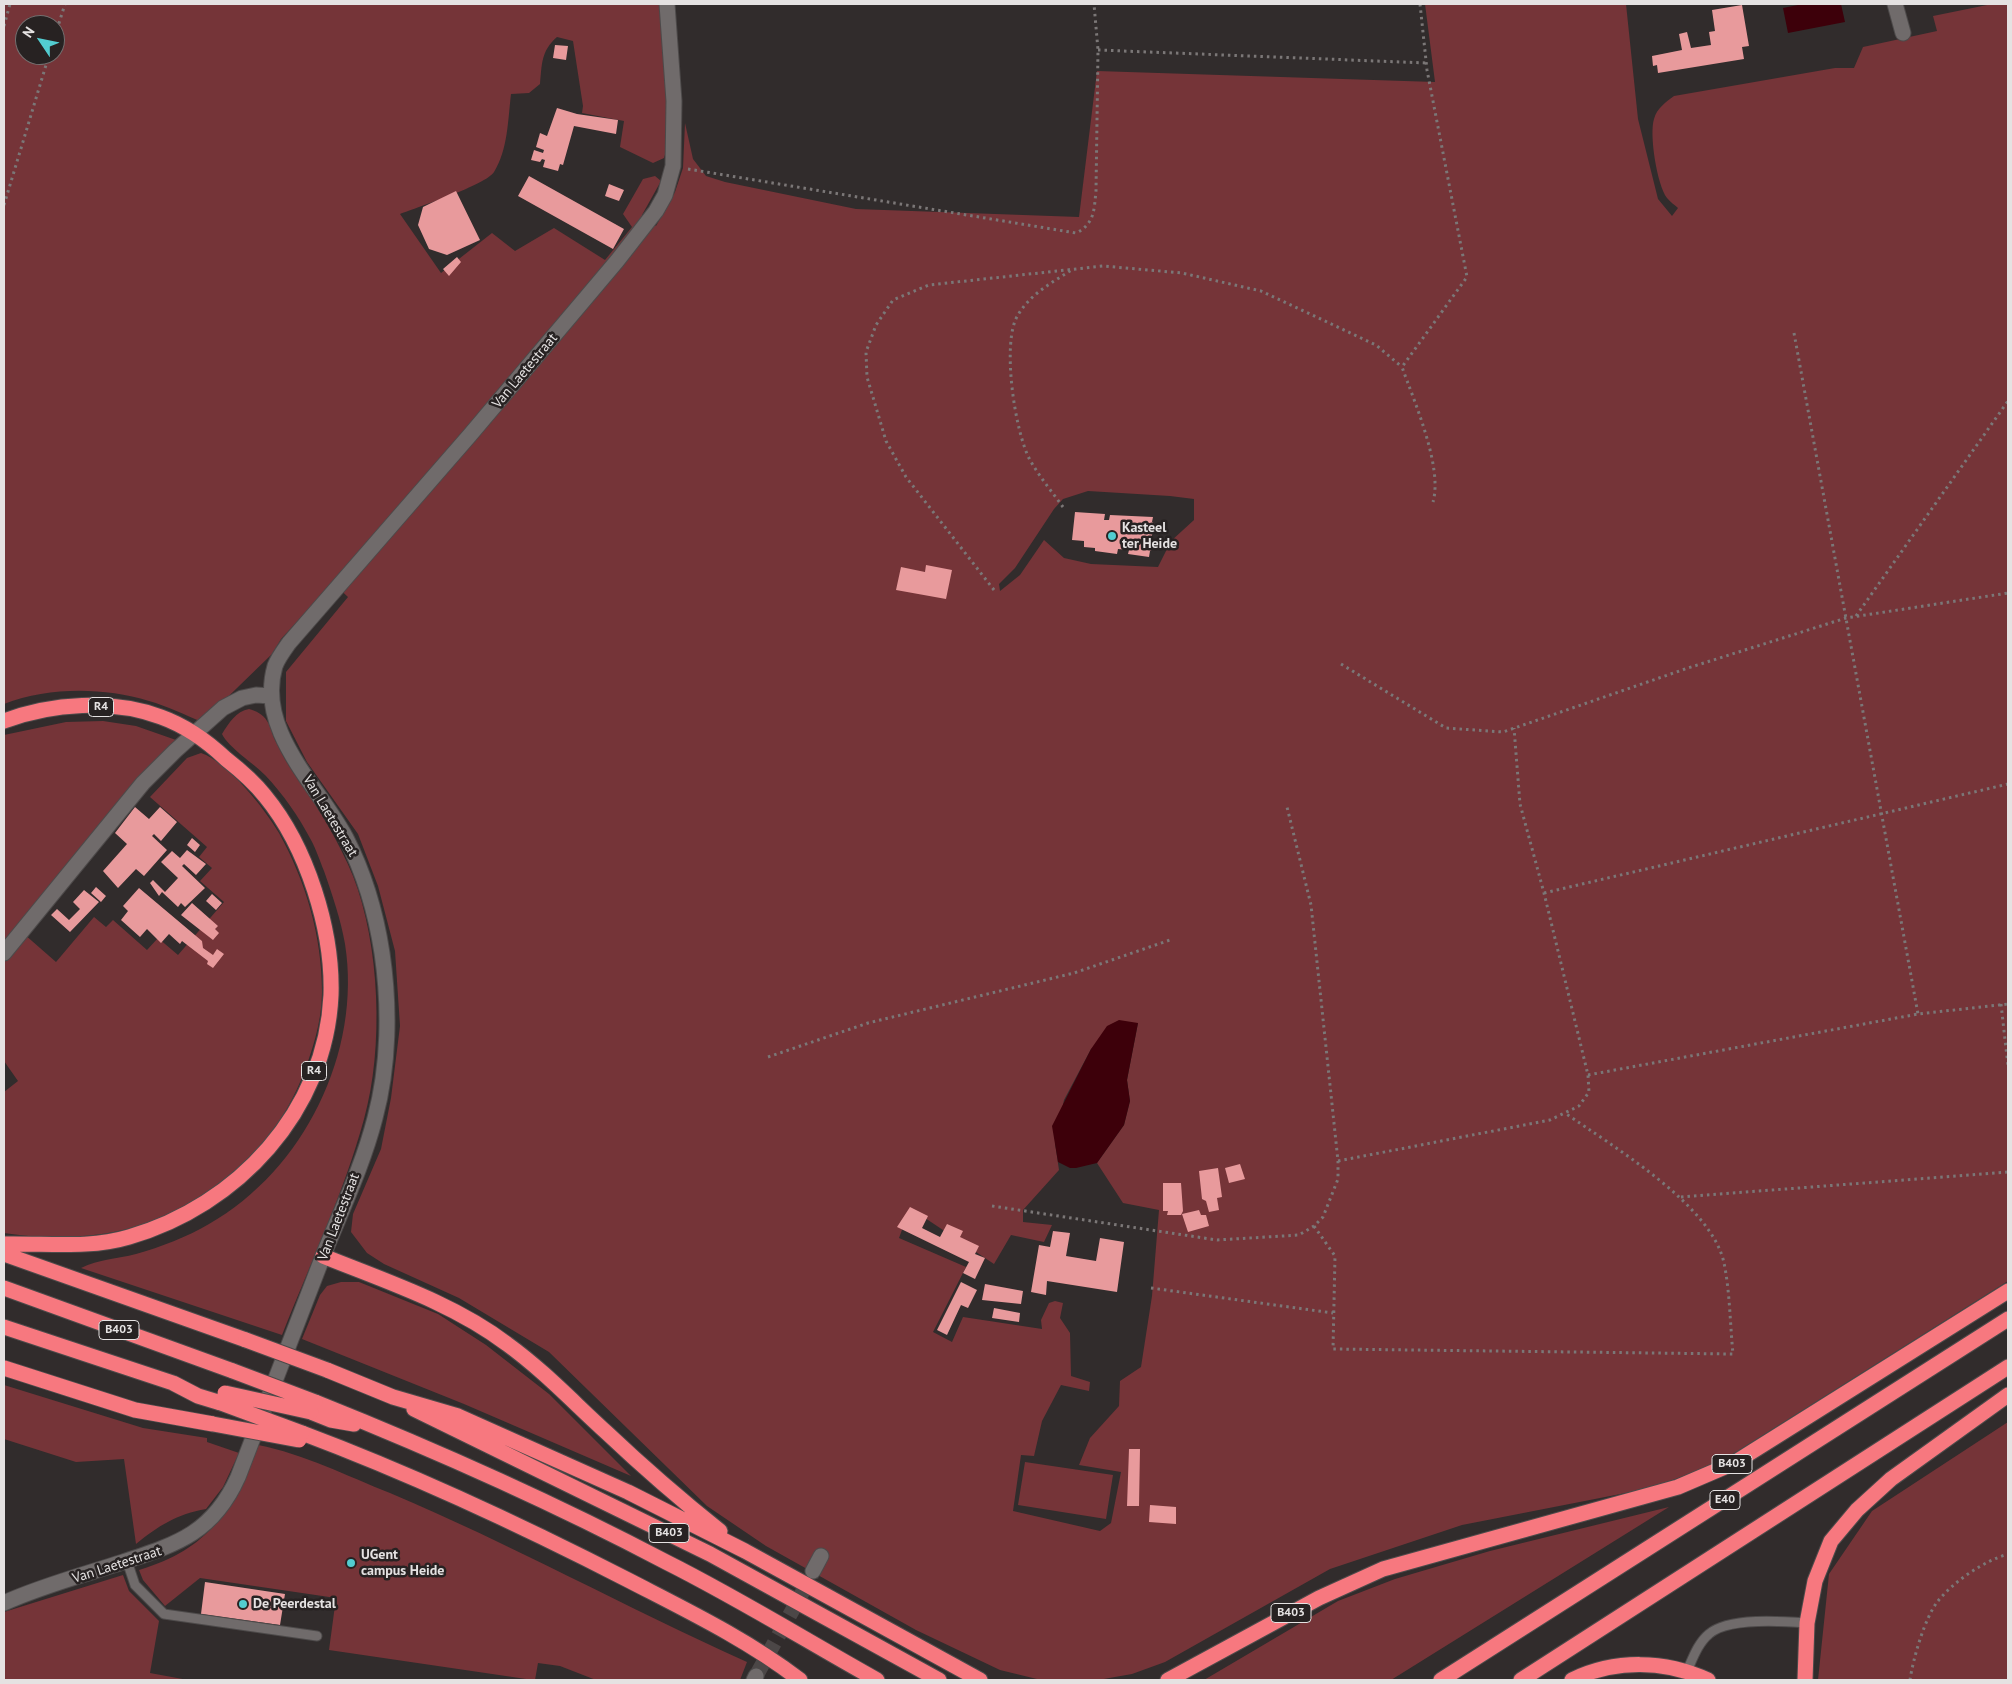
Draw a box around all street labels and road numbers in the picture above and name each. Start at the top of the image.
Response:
street label: Van Laetestraat [489,330,561,412]
road number: R4 [88,698,114,716]
street label: Van Laetestraat [299,772,361,860]
road number: R4 [302,1062,326,1080]
street label: Van Laetestraat [315,1171,363,1263]
road number: B403 [99,1320,139,1340]
road number: B403 [1712,1455,1752,1474]
road number: E40 [1710,1490,1740,1510]
road number: B403 [649,1524,689,1542]
street label: Van Laetestraat [70,1543,164,1587]
road number: B403 [1271,1604,1311,1622]

